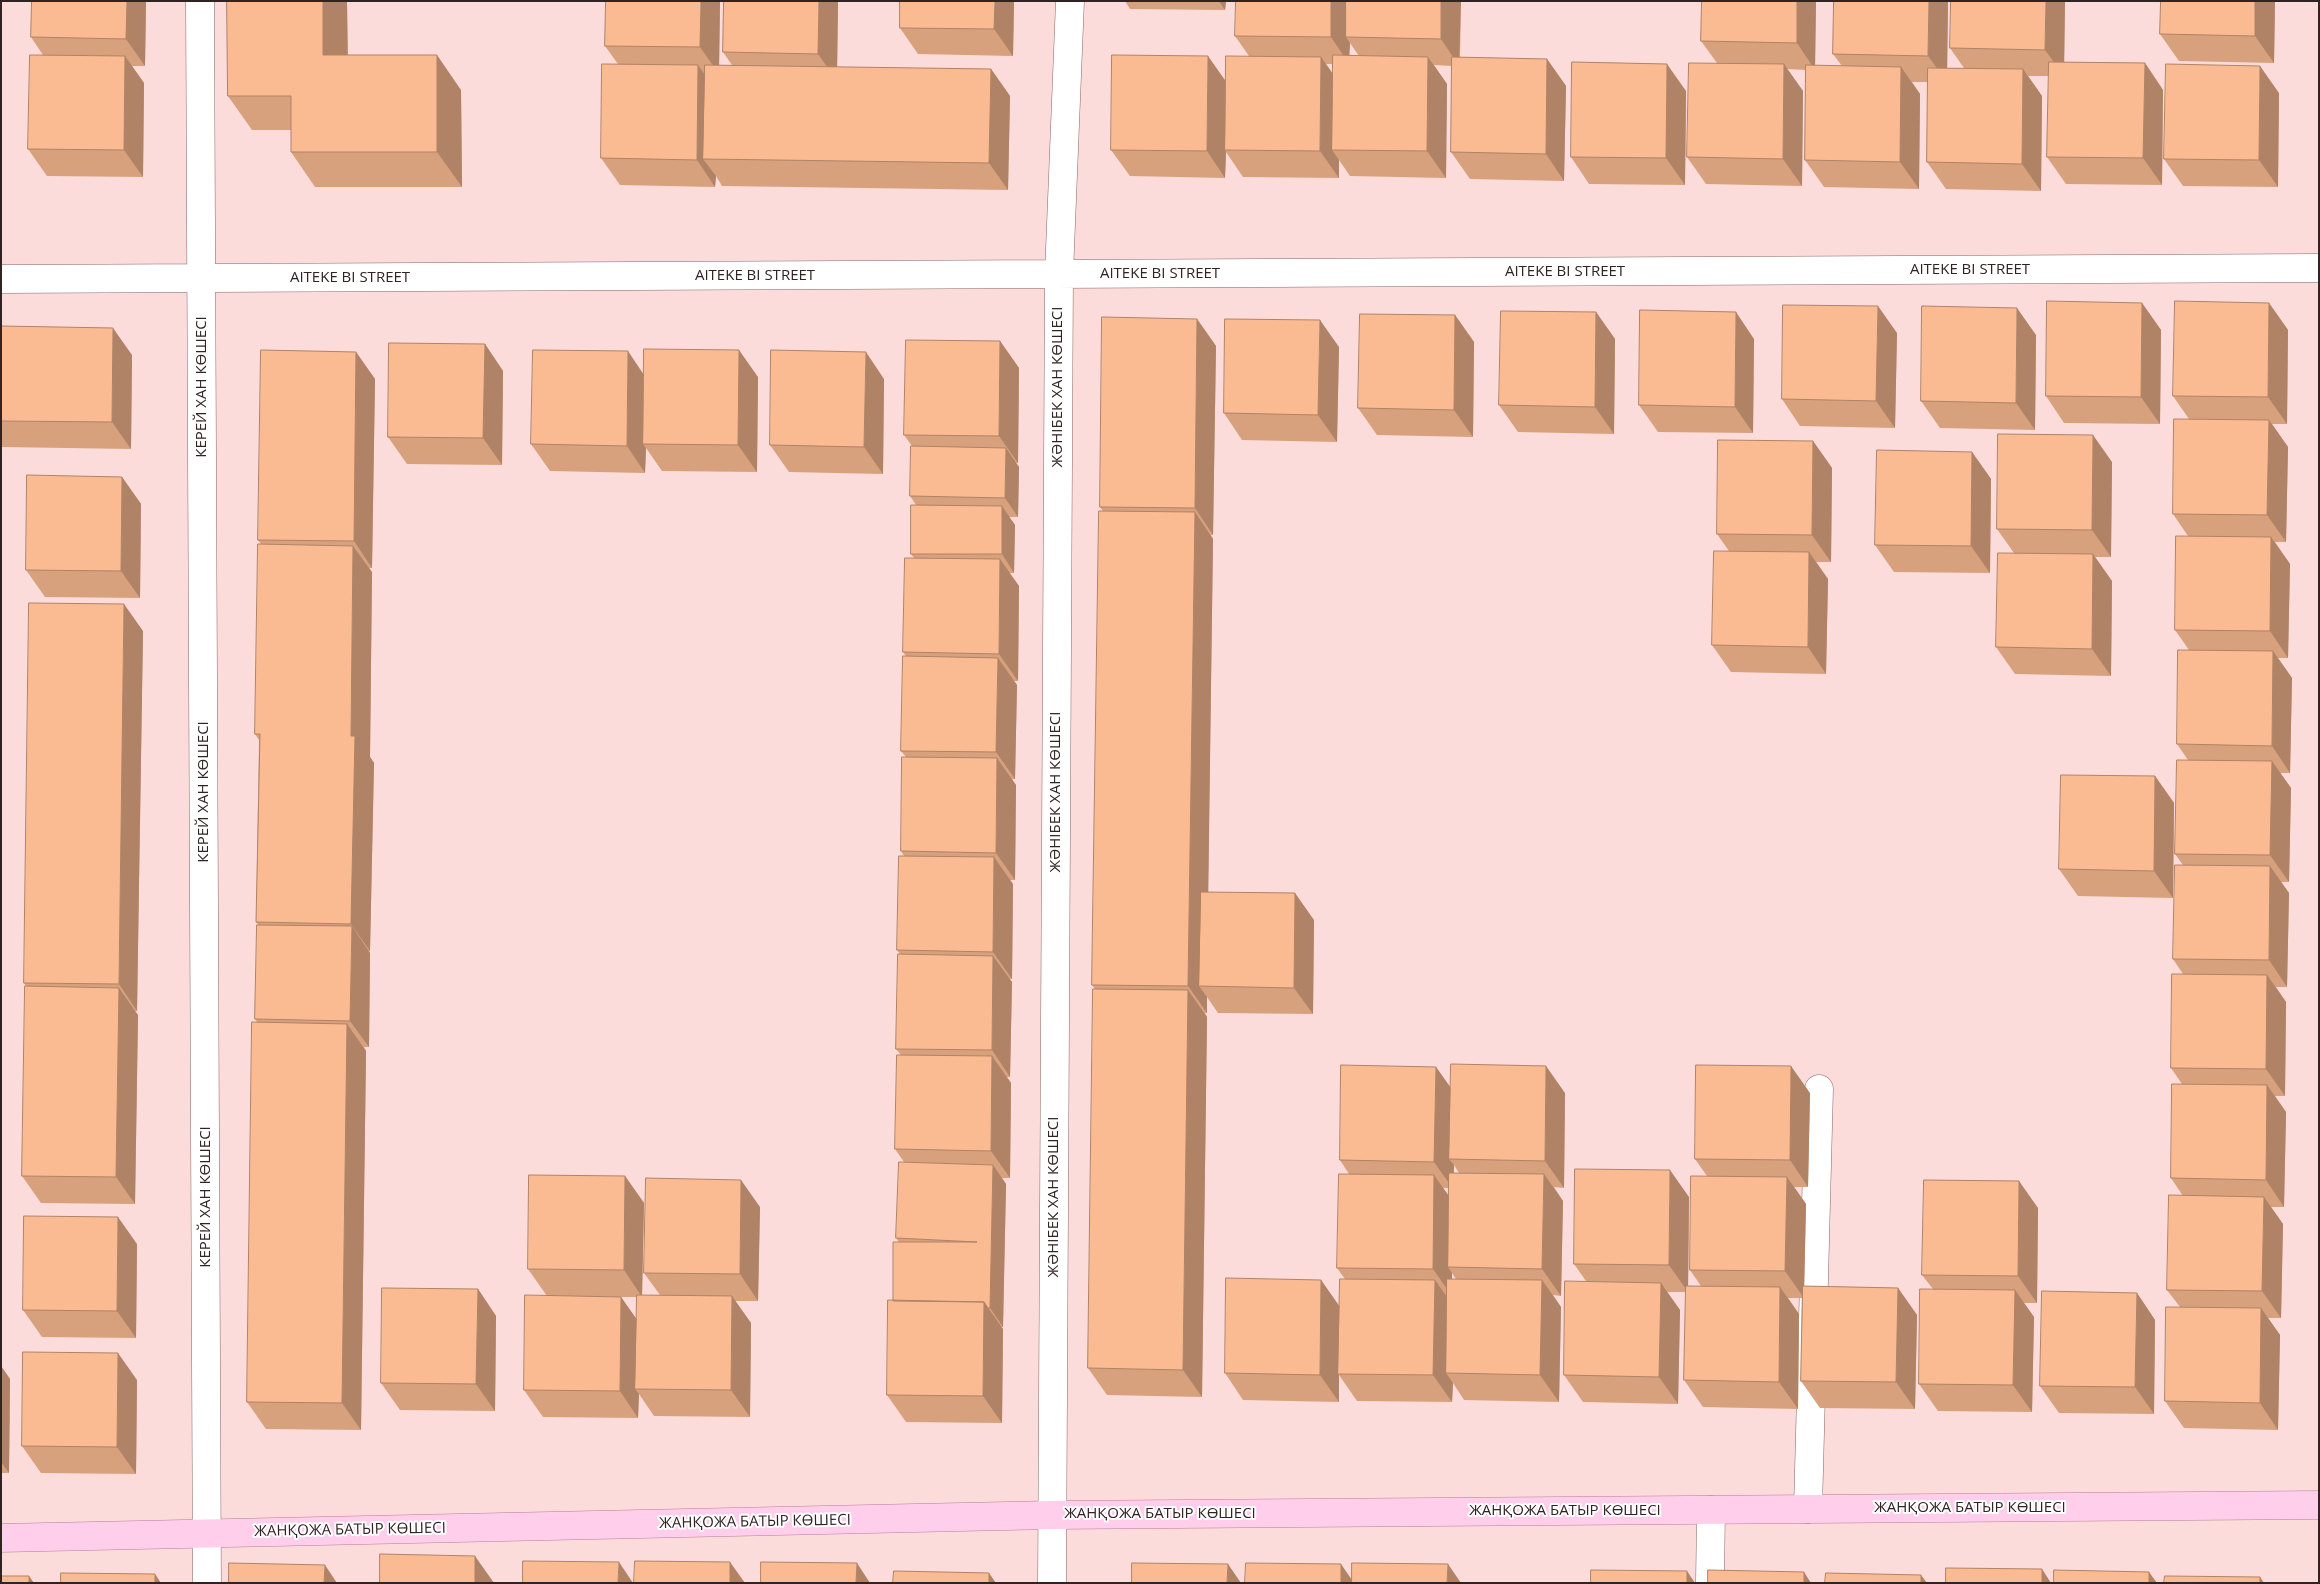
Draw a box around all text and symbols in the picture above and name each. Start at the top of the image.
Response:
street label: AITEKE BI STREET [1910,261,2030,279]
street label: AITEKE BI STREET [1505,263,1625,281]
street label: AITEKE BI STREET [1100,265,1220,283]
street label: AITEKE BI STREET [695,267,815,285]
street label: AITEKE BI STREET [290,269,410,287]
street label: ЖӘНІБЕК ХАН КӨШЕСІ [1049,307,1067,467]
street label: КЕРЕЙ ХАН КӨШЕСІ [193,316,211,458]
street label: ЖӘНІБЕК ХАН КӨШЕСІ [1047,712,1065,872]
street label: КЕРЕЙ ХАН КӨШЕСІ [195,721,213,863]
street label: ЖӘНІБЕК ХАН КӨШЕСІ [1045,1117,1063,1277]
street label: КЕРЕЙ ХАН КӨШЕСІ [197,1126,215,1268]
street label: ЖАНҚОЖА БАТЫР КӨШЕСІ [1874,1499,2066,1517]
street label: ЖАНҚОЖА БАТЫР КӨШЕСІ [1469,1502,1661,1520]
street label: ЖАНҚОЖА БАТЫР КӨШЕСІ [1064,1505,1256,1523]
street label: ЖАНҚОЖА БАТЫР КӨШЕСІ [659,1511,851,1533]
street label: ЖАНҚОЖА БАТЫР КӨШЕСІ [254,1519,446,1541]

